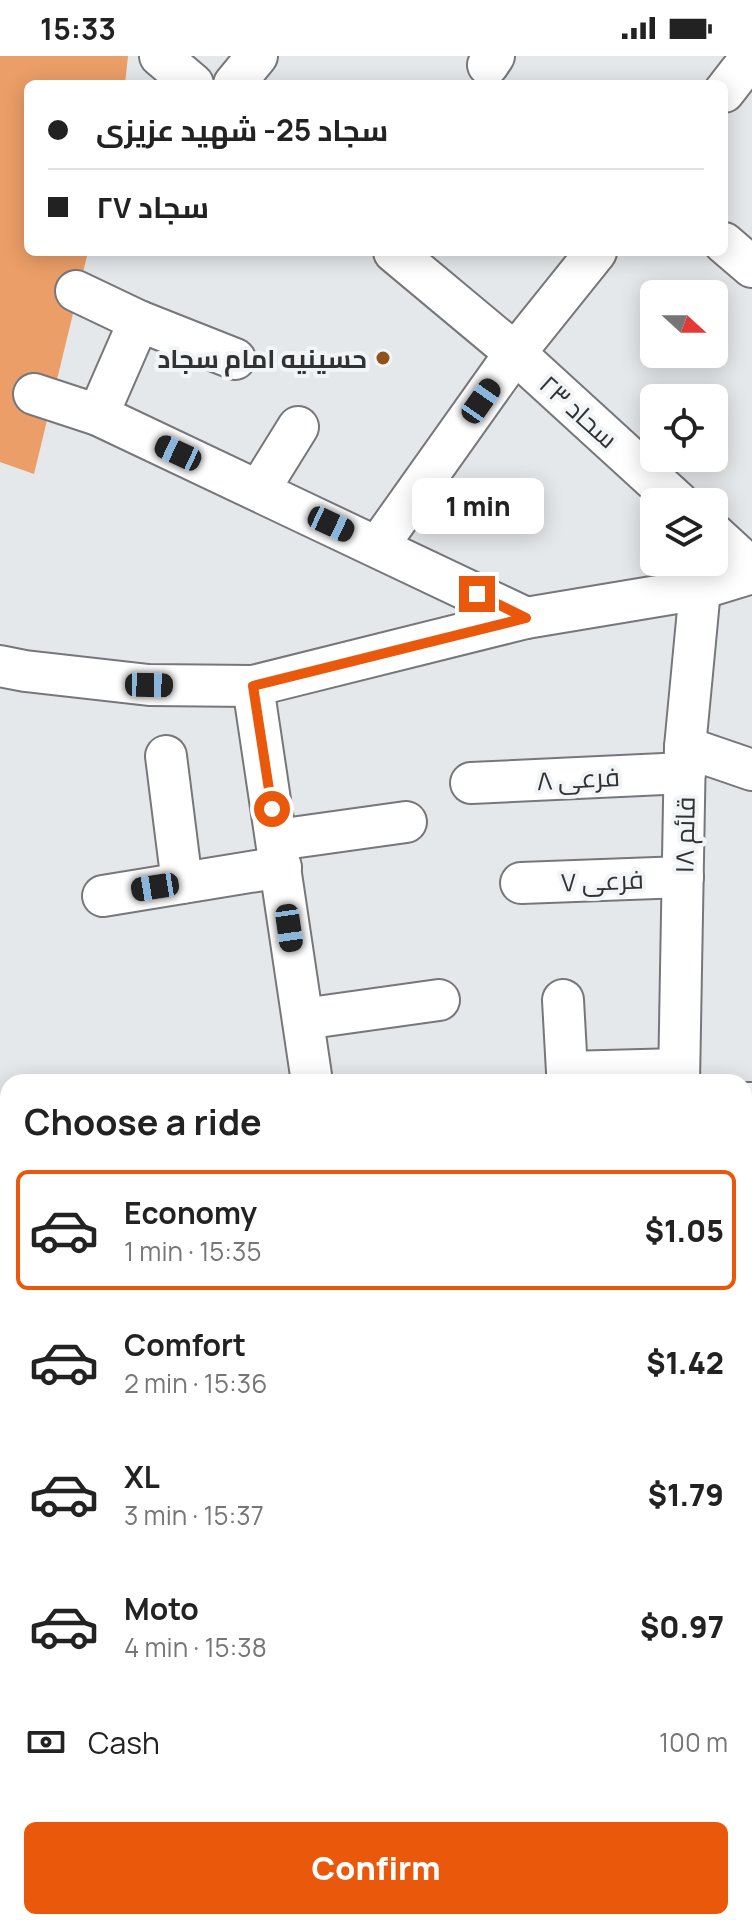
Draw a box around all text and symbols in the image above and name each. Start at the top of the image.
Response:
text: 15:33 [40,8,116,49]
text: سجاد 25- شهید عزیزی [96,109,388,150]
text: سجاد ۲۷ [96,186,209,227]
north arrow [640,280,728,368]
map controls [640,280,728,576]
place label: حسینیه امام سجاد [157,340,367,377]
marker: حسینیه امام سجاد [374,349,392,367]
street label: سحاد ۲۳ [532,366,626,456]
car [457,374,505,428]
button: locate [640,384,728,472]
car [151,432,205,474]
callout: 1 min [411,478,543,534]
text: 1 min [445,488,511,524]
button: layers [640,488,728,576]
car [304,503,358,545]
route end [459,576,495,612]
car [125,673,173,697]
street label: فرعی ۸ [535,758,621,798]
route start [254,791,290,827]
street label: قائم ۱۸ [665,796,704,874]
street label: فرعی ۷ [560,861,644,899]
car [129,871,181,903]
car [274,903,304,953]
text: Choose a ride [24,1097,262,1146]
text: Economy [124,1192,257,1233]
icon: car [28,1194,100,1266]
text: $1.05 [645,1210,724,1251]
text: 1 min · 15:35 [124,1233,262,1269]
text: Comfort [124,1324,246,1365]
icon: car [28,1326,100,1398]
text: $1.42 [646,1342,724,1383]
text: 2 min · 15:36 [124,1365,267,1401]
text: XL [124,1456,160,1497]
icon: car [28,1458,100,1530]
text: $1.79 [648,1474,724,1515]
text: 3 min · 15:37 [124,1497,264,1533]
text: Moto [124,1588,199,1629]
icon: car [28,1590,100,1662]
text: $0.97 [640,1606,724,1647]
text: 4 min · 15:38 [124,1629,267,1665]
icon: cash [24,1720,68,1764]
text: Cash [88,1722,160,1763]
text: 100 m [659,1724,728,1760]
button: Confirm [24,1822,728,1914]

